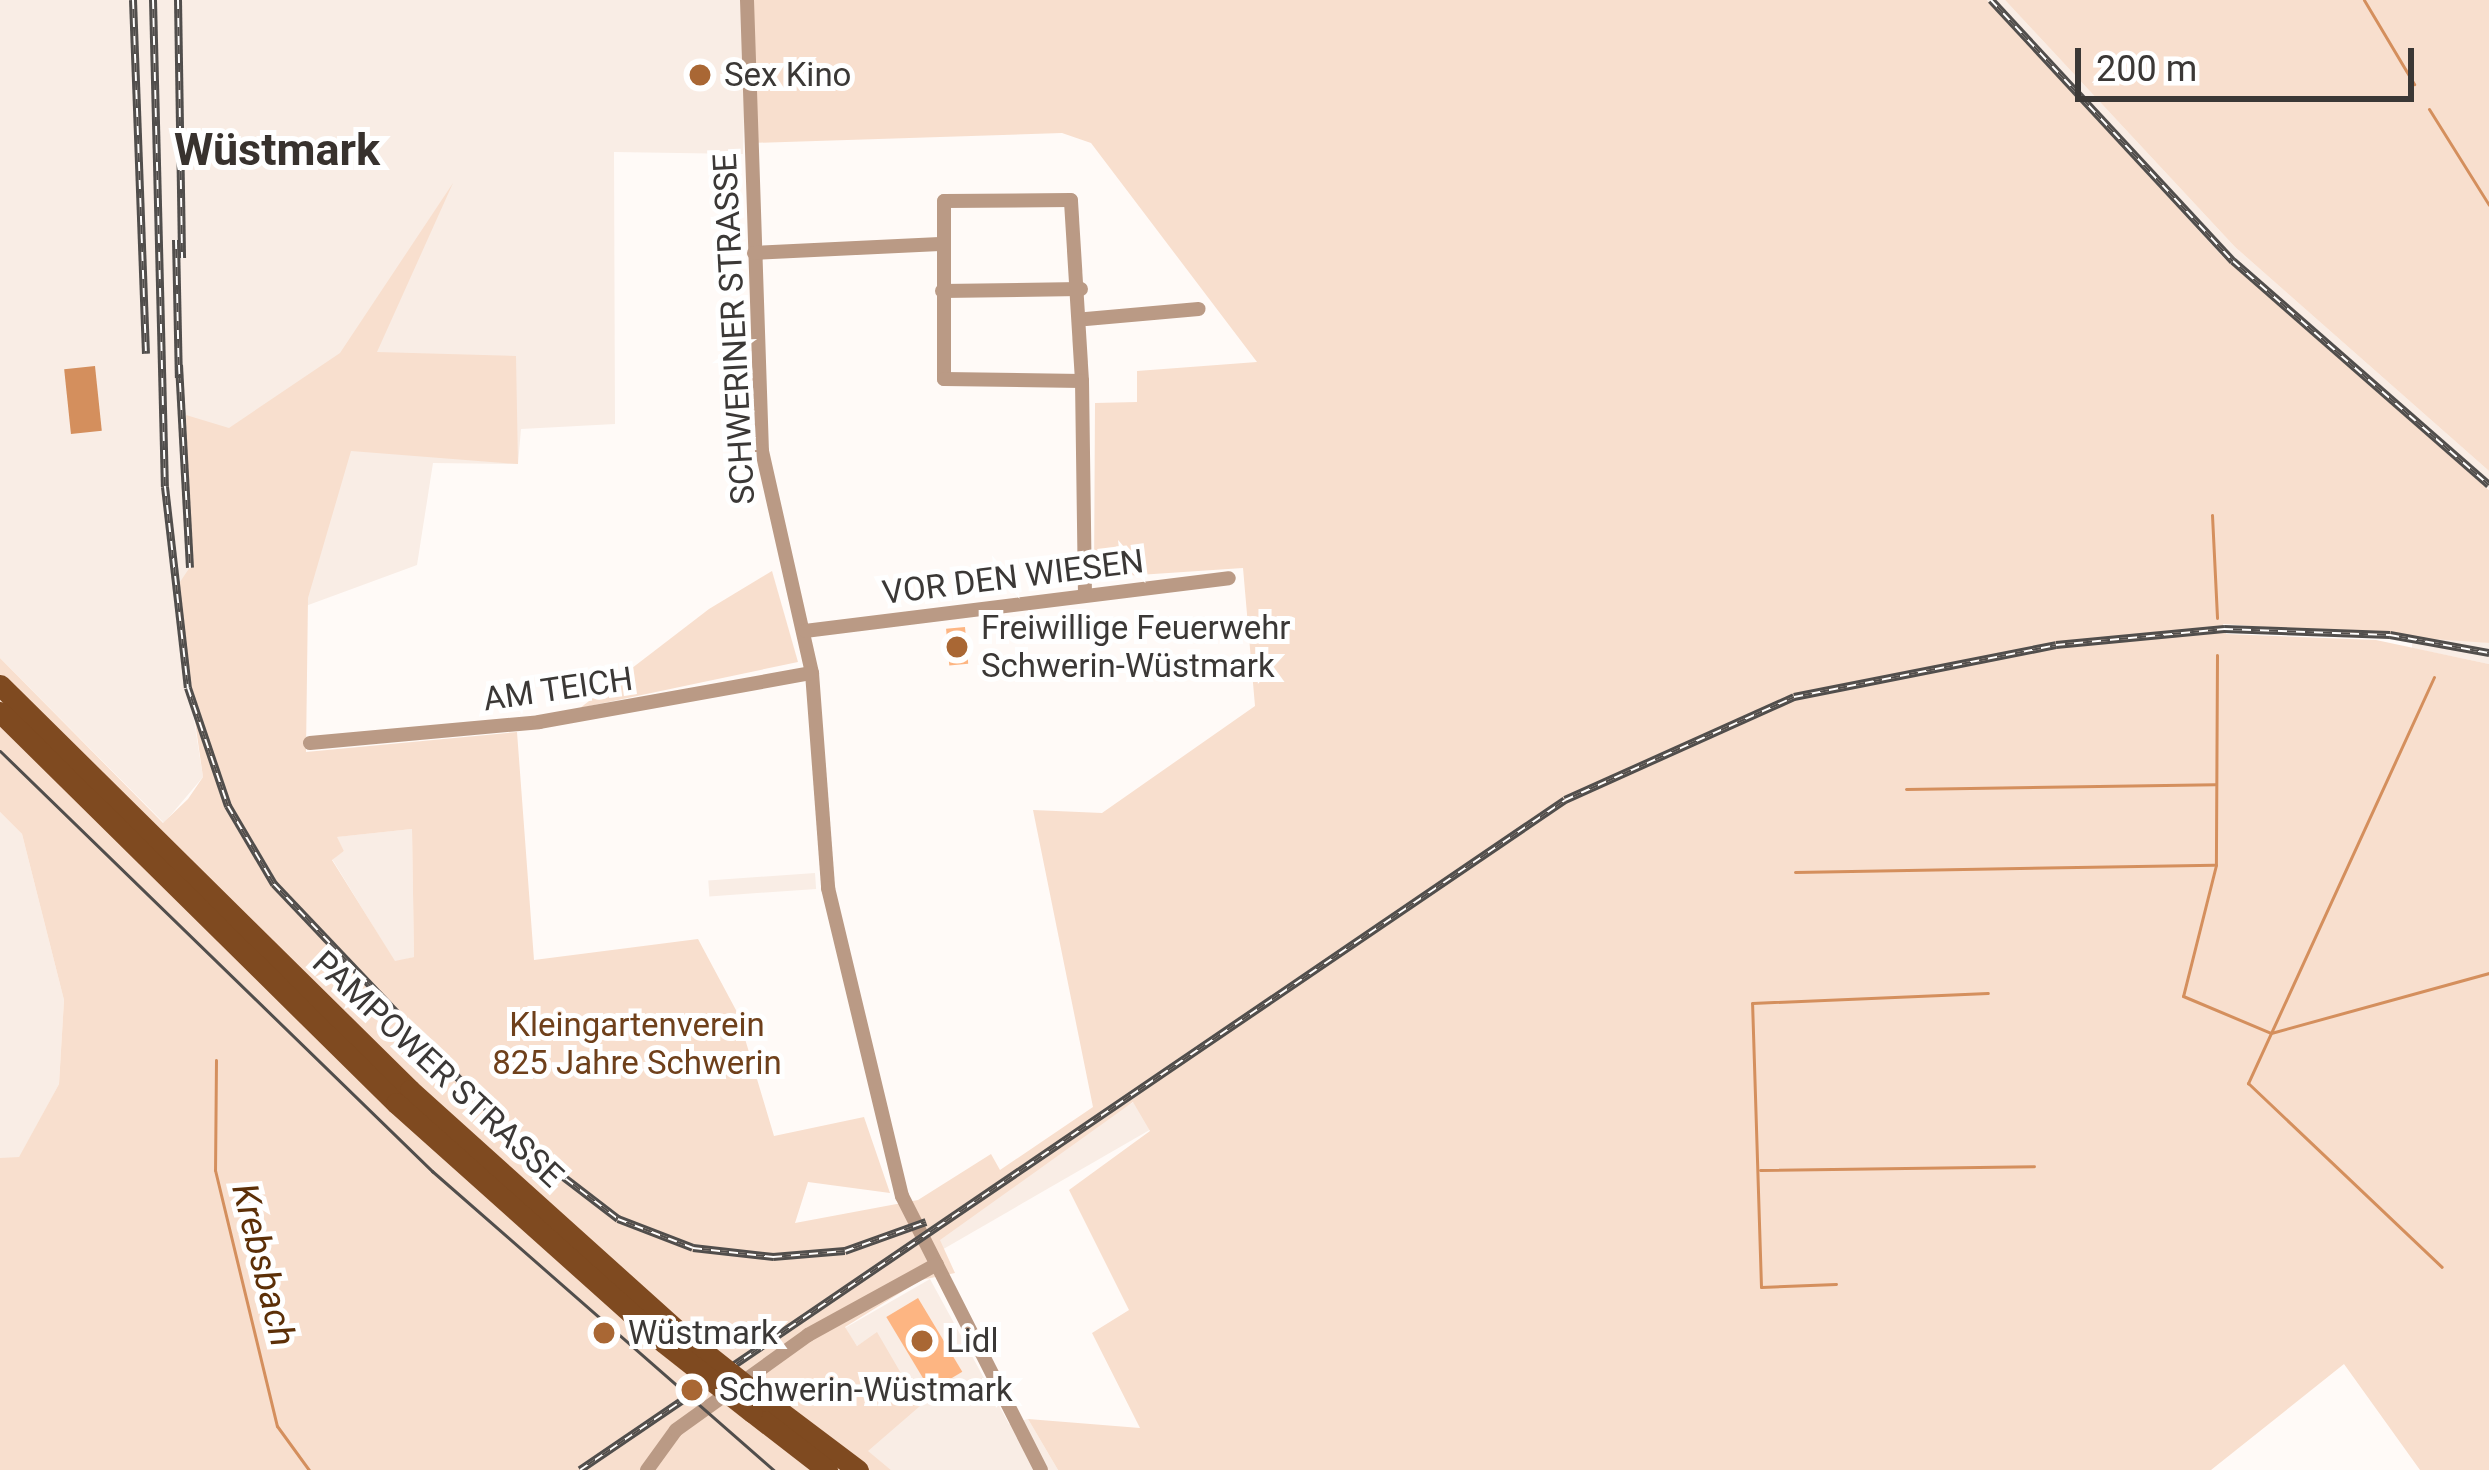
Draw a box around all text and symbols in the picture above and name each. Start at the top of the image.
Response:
scale bar [2081,24,2420,98]
text: 200 m [2096,48,2197,90]
place label: Sex Kino [724,55,851,95]
marker: Sex Kino [687,62,713,88]
district label: Wüstmark [174,123,380,177]
street label: SCHWERINER STRASSE [705,152,763,506]
street label: VOR DEN WIESEN [880,541,1146,613]
place label: Freiwillige Feuerwehr Schwerin-Wüstmark [981,608,1291,686]
marker: Freiwillige Feuerwehr Schwerin-Wüstmark [944,634,970,660]
street label: AM TEICH [480,659,636,719]
street label: PAMPOWER STRASSE [305,943,571,1195]
park label: Kleingartenverein 825 Jahre Schwerin [492,1005,782,1083]
water label: Krebsbach [222,1179,304,1351]
place label: Wüstmark [628,1313,778,1353]
marker: Wüstmark [591,1320,617,1346]
place label: Lidl [946,1321,998,1361]
marker: Lidl [909,1328,935,1354]
place label: Schwerin-Wüstmark [719,1370,1013,1410]
marker: Schwerin-Wüstmark [676,1374,708,1406]

